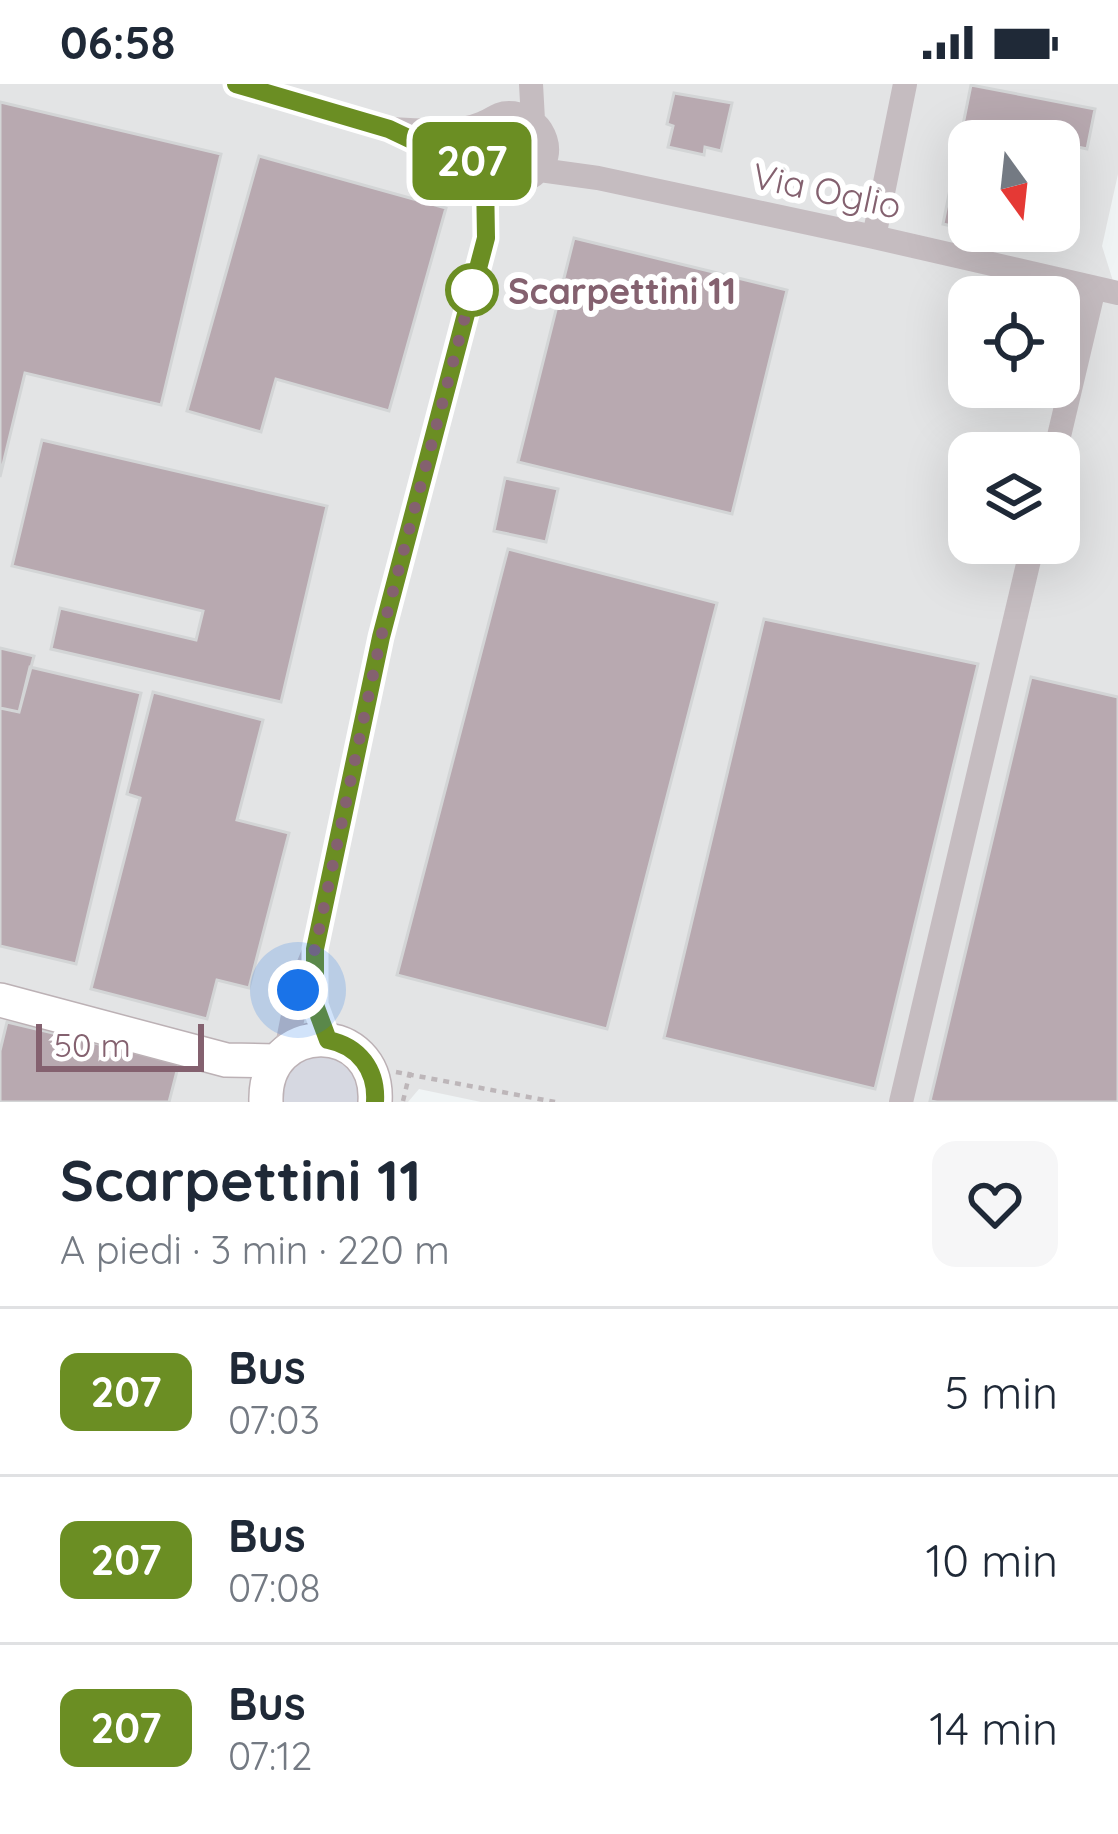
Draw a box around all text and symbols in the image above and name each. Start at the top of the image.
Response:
text: 06:58 [60,14,175,70]
north arrow [948,120,1080,252]
map controls [948,120,1080,564]
line badge: 207 [403,122,541,200]
text: 207 [436,134,508,187]
street label: Via Oglio [748,152,906,228]
marker: Scarpettini 11 [447,265,497,315]
place label: Scarpettini 11 [508,268,736,313]
button: locate [948,276,1080,408]
button: layers [948,432,1080,564]
your location [268,960,328,1020]
scale bar [36,1018,204,1071]
text: 50 m [54,1024,131,1065]
button: heart [932,1141,1058,1267]
text: Scarpettini 11 [60,1144,421,1215]
text: A piedi · 3 min · 220 m [60,1225,450,1274]
text: Bus [228,1339,306,1395]
text: 5 min [945,1364,1058,1420]
text: 207 [90,1365,162,1418]
text: 07:03 [228,1395,320,1444]
text: Bus [228,1507,306,1563]
text: 10 min [926,1532,1058,1588]
text: 207 [90,1533,162,1586]
text: 07:08 [228,1563,321,1612]
text: Bus [228,1675,306,1731]
text: 14 min [929,1700,1058,1756]
text: 207 [90,1701,162,1754]
text: 07:12 [228,1731,312,1780]

